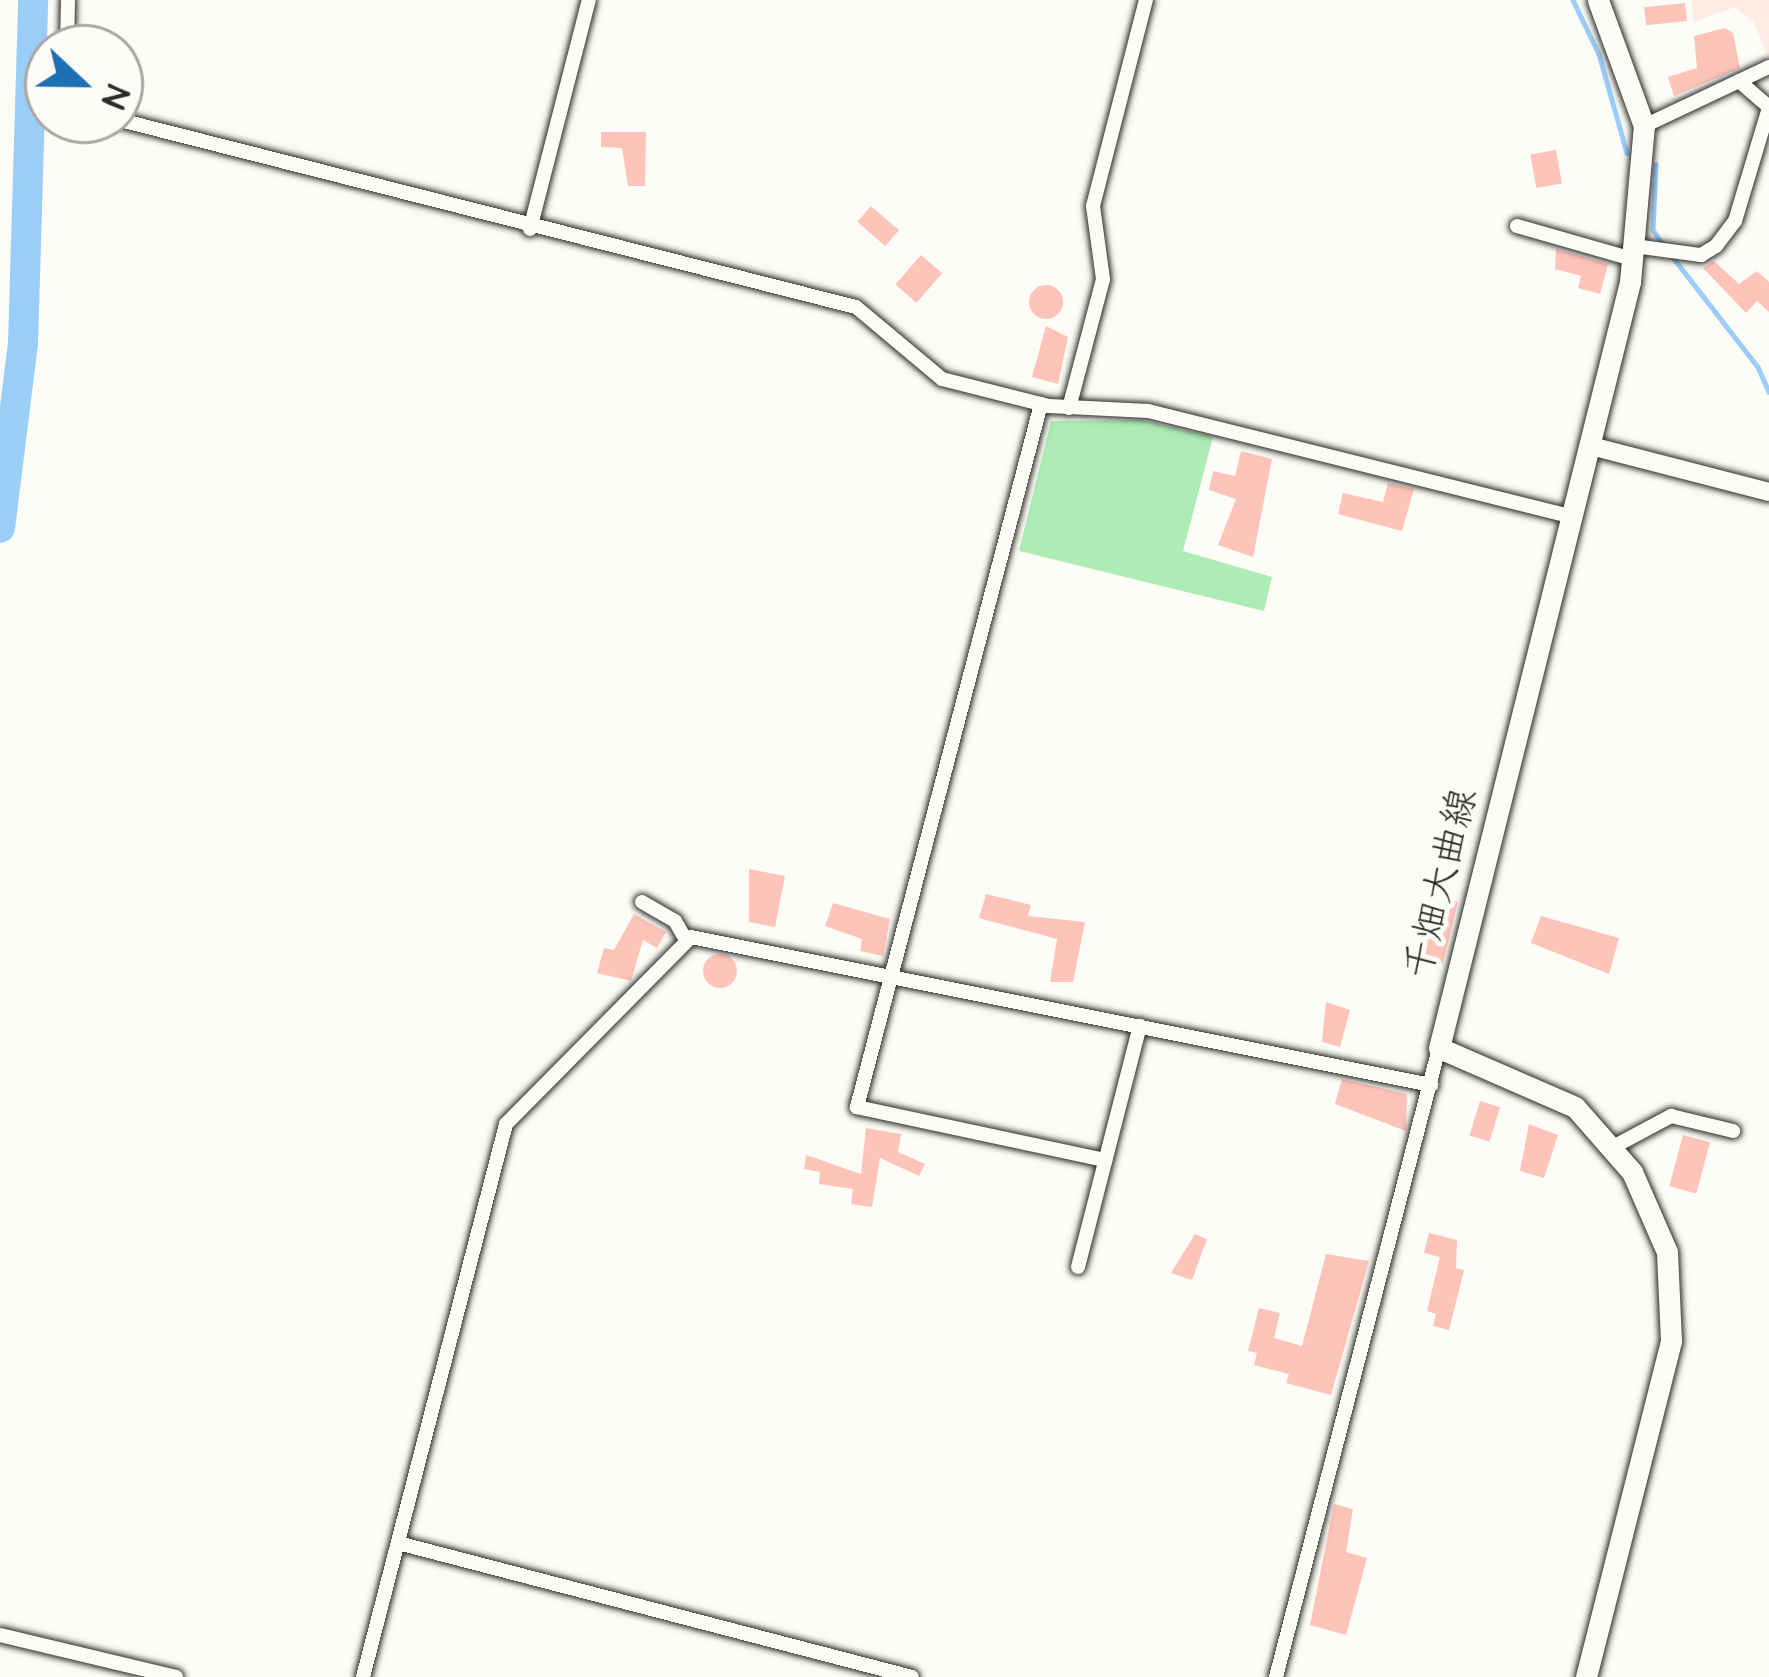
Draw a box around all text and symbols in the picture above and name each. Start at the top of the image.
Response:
north arrow [24,24,144,144]
text: N [89,78,140,115]
street label: 千畑大曲線 [1396,784,1488,984]

